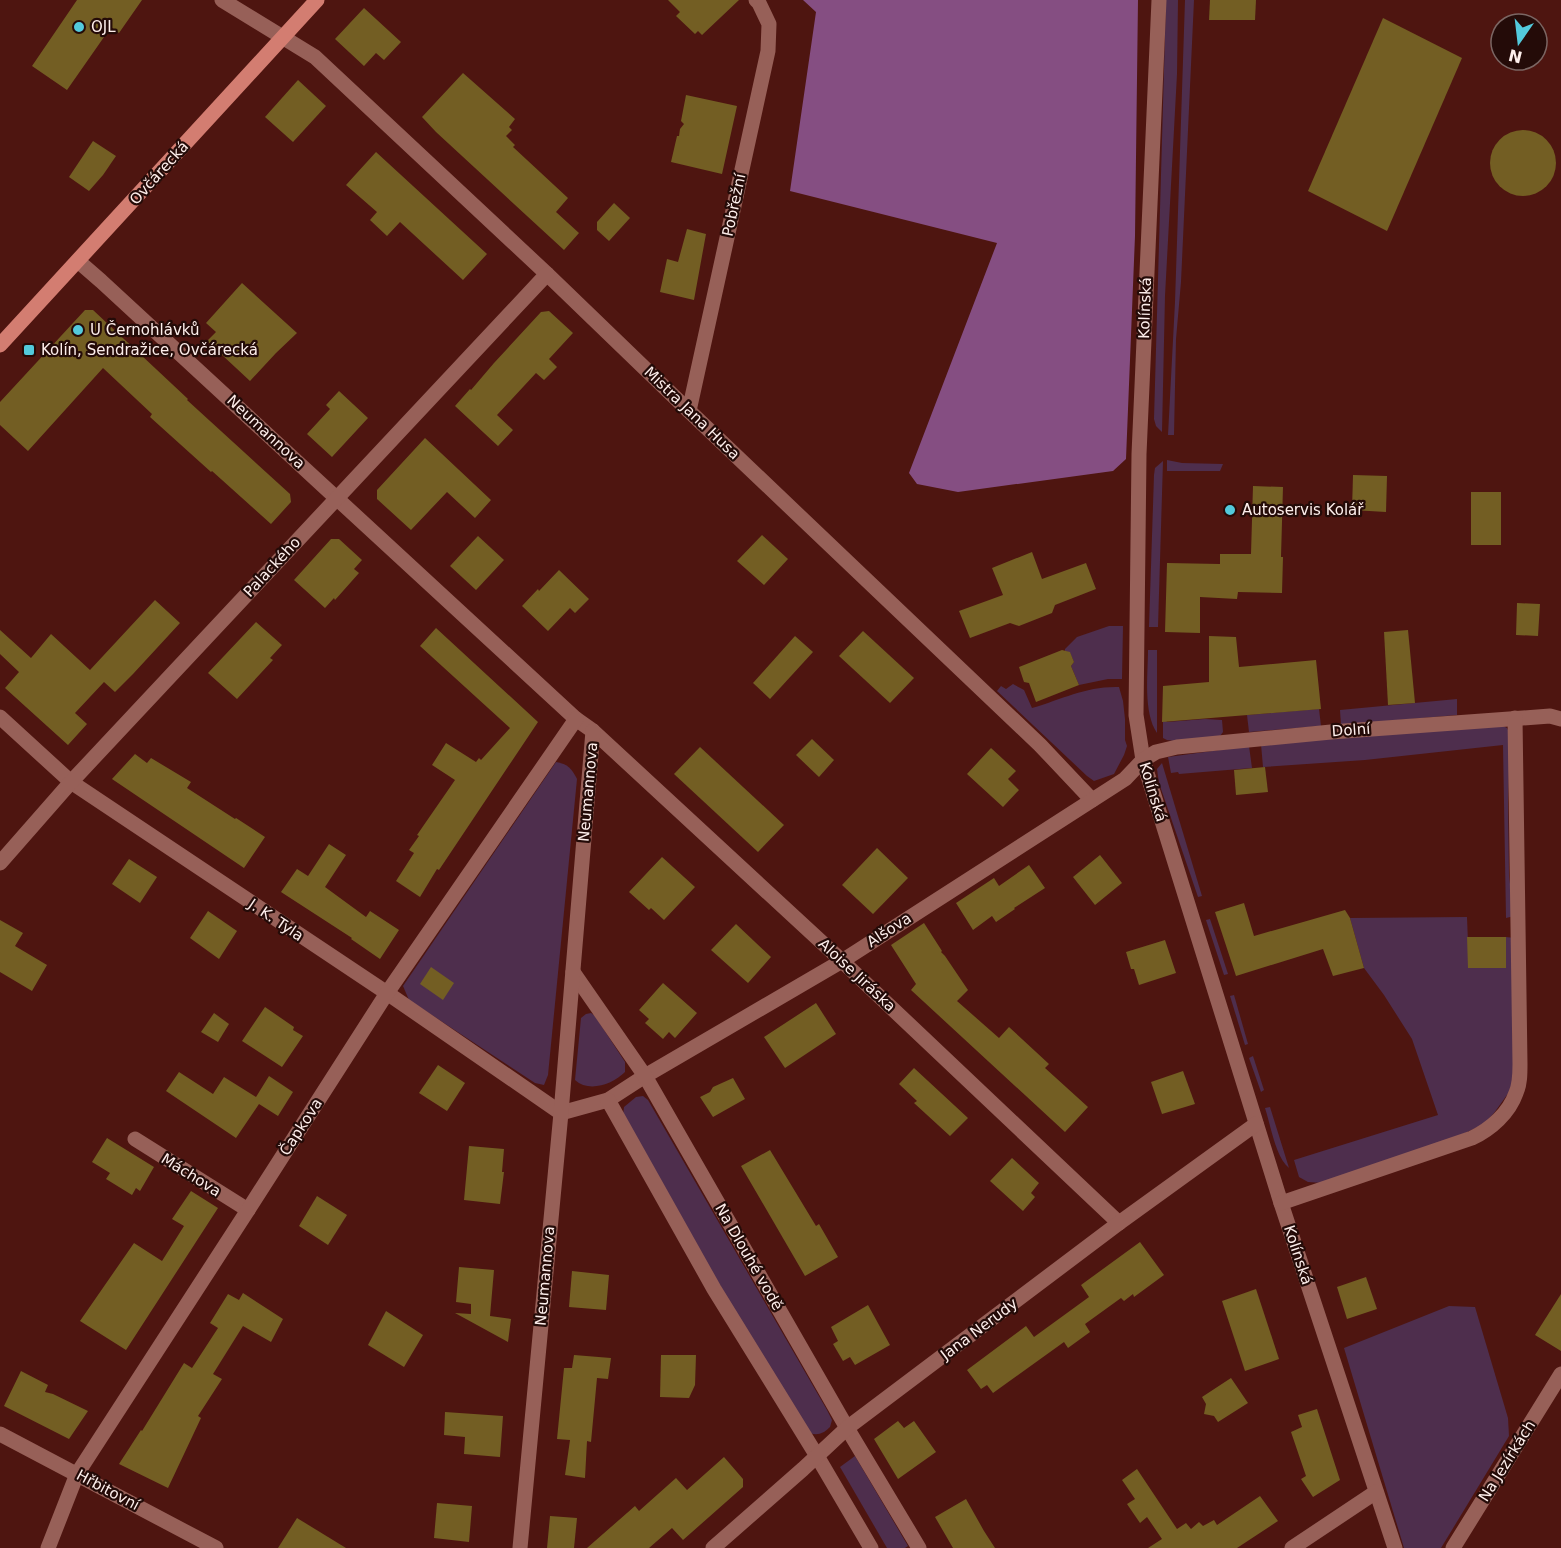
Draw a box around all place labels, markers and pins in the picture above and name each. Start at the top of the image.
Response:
place label: OJL [91,18,116,36]
marker: OJL [72,20,86,34]
place label: U Černohlávků [90,320,200,339]
marker: U Černohlávků [71,323,85,337]
place label: Kolín, Sendražice, Ovčárecká [41,341,258,359]
marker: Kolín, Sendražice, Ovčárecká [22,343,36,357]
place label: Autoservis Kolář [1242,501,1364,519]
marker: Autoservis Kolář [1223,503,1237,517]

